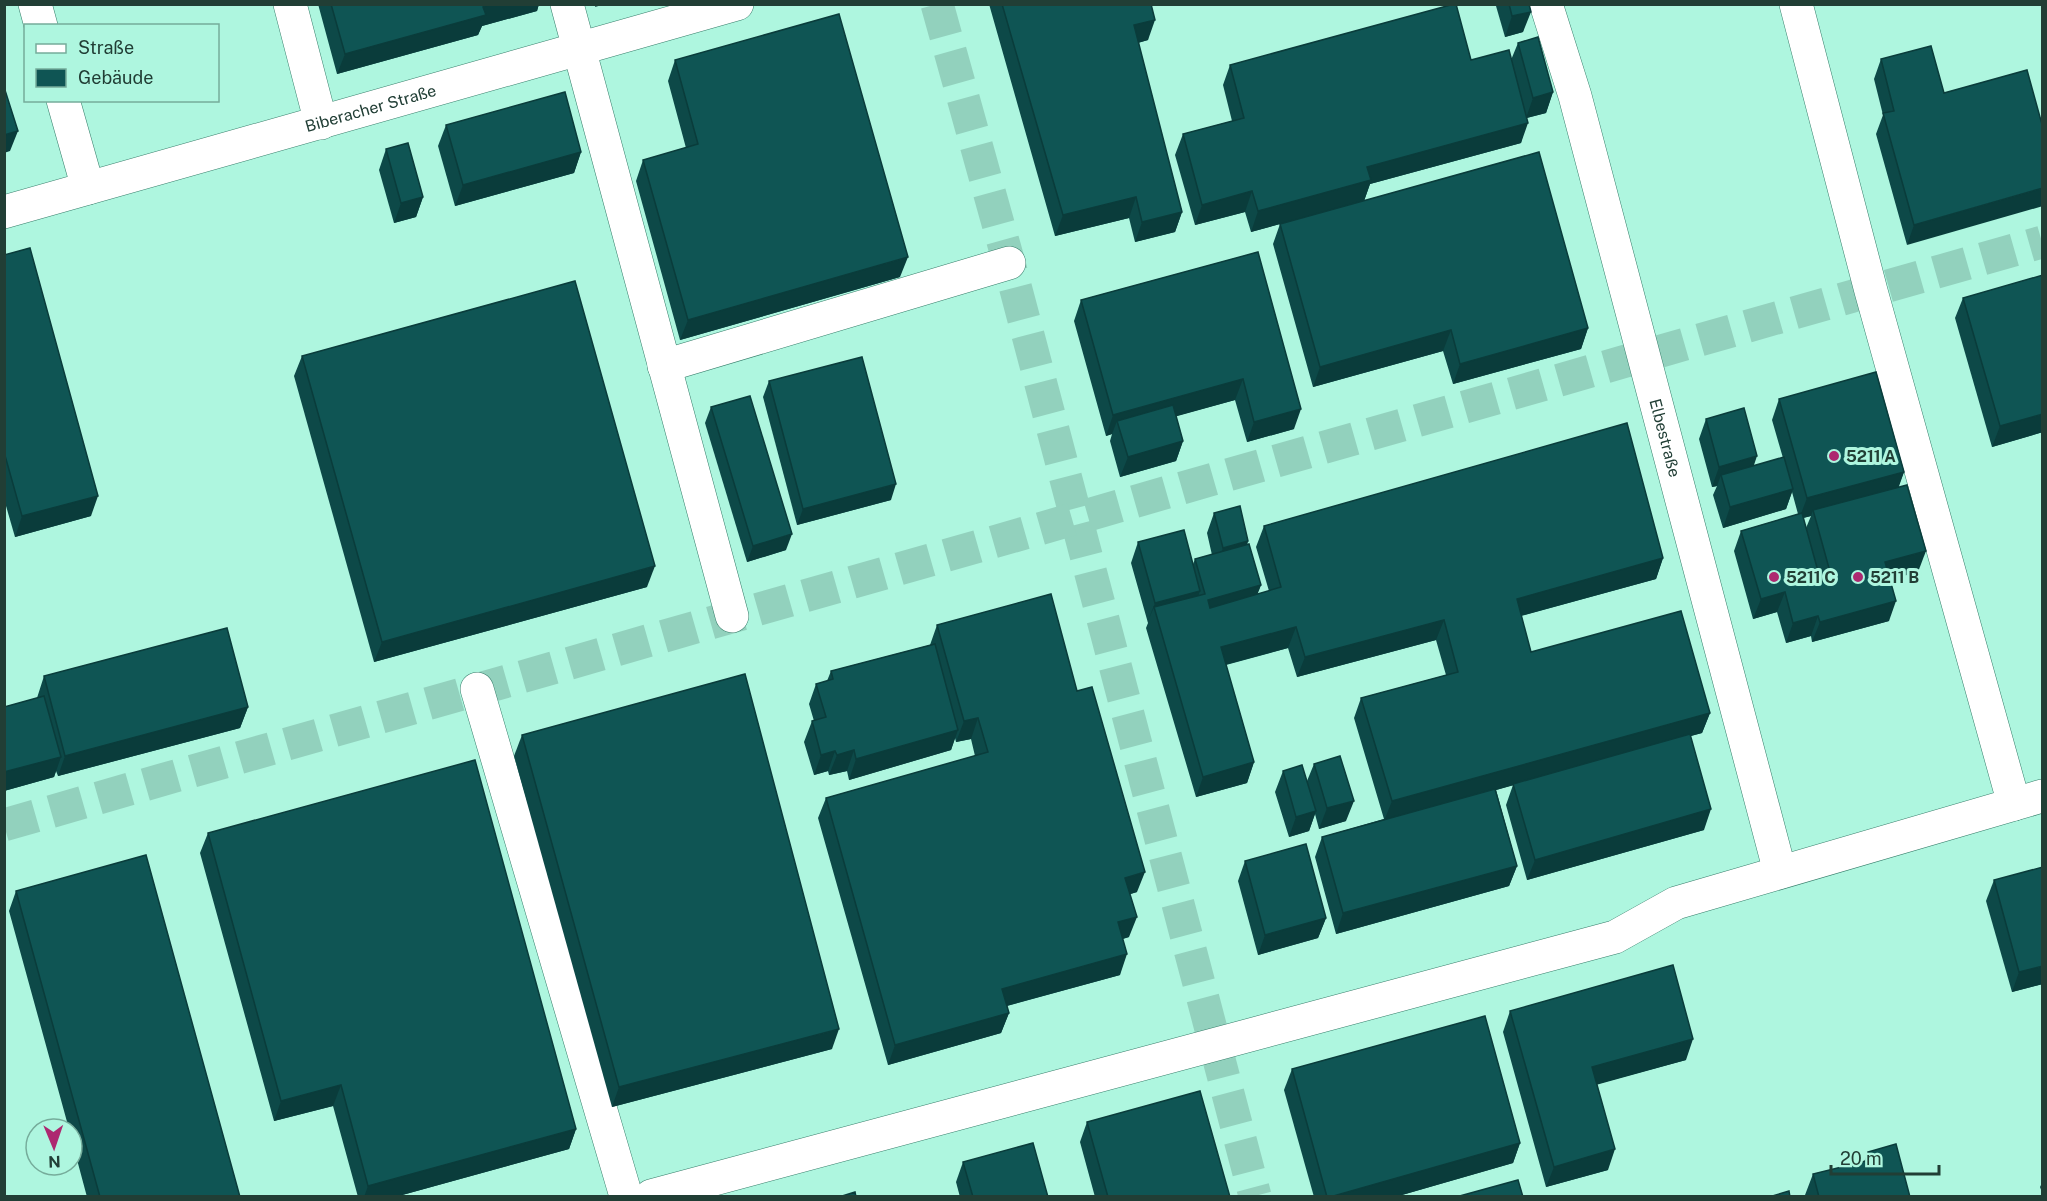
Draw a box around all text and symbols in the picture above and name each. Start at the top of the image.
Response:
legend [24,24,219,102]
text: Straße [78,37,134,58]
text: Gebäude [78,67,153,88]
street label: Biberacher Straße [303,80,438,136]
street label: Elbestraße [1646,396,1685,479]
place label: 5211 A [1846,447,1896,466]
marker: 5211 A [1827,449,1841,463]
place label: 5211 C [1786,568,1836,587]
place label: 5211 B [1870,568,1919,587]
marker: 5211 C [1767,570,1781,584]
marker: 5211 B [1851,570,1865,584]
north arrow [24,1117,84,1177]
scale bar [1831,1138,1939,1176]
text: 20 m [1840,1148,1882,1169]
text: N [48,1152,61,1171]

